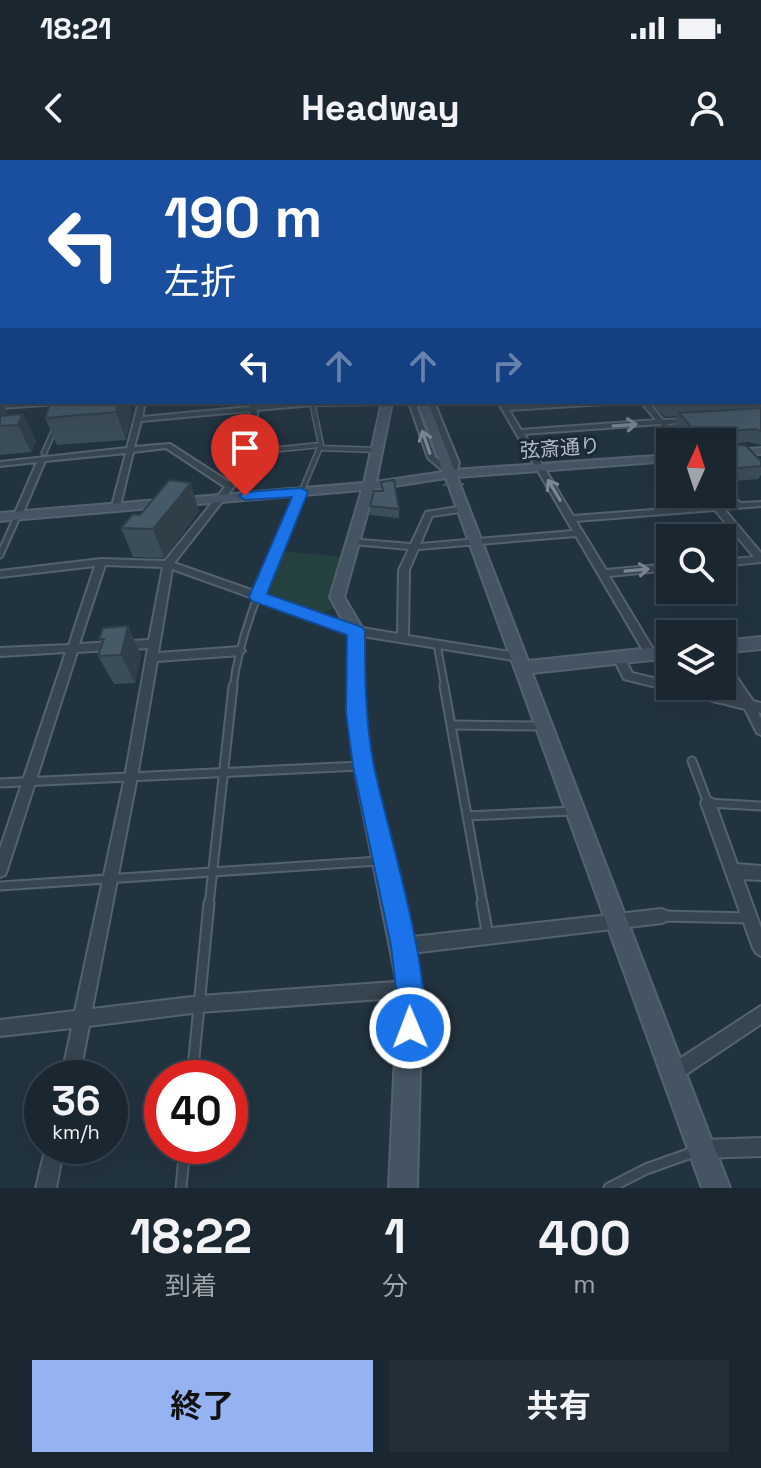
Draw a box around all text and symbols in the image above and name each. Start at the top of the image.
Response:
text: 18:21 [40,9,112,48]
text: Headway [301,85,460,131]
icon: back [32,86,76,130]
icon: person [685,86,729,130]
text: 190 m [164,182,322,253]
icon: left [32,192,136,296]
text: 左折 [164,259,236,305]
icon: left [233,344,277,388]
icon: ahead [317,344,361,388]
icon: ahead [401,344,445,388]
icon: right [485,344,529,388]
pin [211,414,279,496]
one-way arrow [611,417,638,432]
icon: arrive [223,426,267,470]
north arrow [656,428,736,508]
map controls [656,428,736,700]
one-way arrow [418,430,433,455]
street label: 弦斎通り [519,432,601,464]
one-way arrow [546,479,562,502]
button: search [656,524,736,604]
one-way arrow [623,563,650,578]
button: layers [656,620,736,700]
position arrow [368,986,452,1070]
speed limit sign: 40 [144,1060,248,1164]
text: 36 [51,1076,101,1127]
text: km/h [52,1119,100,1145]
text: 18:22 [130,1206,252,1267]
text: 1 [384,1206,406,1267]
text: 400 [538,1208,631,1269]
text: m [573,1267,596,1301]
text: 到着 [165,1269,217,1303]
text: 分 [382,1269,408,1303]
button: 終了 [32,1360,373,1452]
button: 共有 [389,1360,729,1452]

